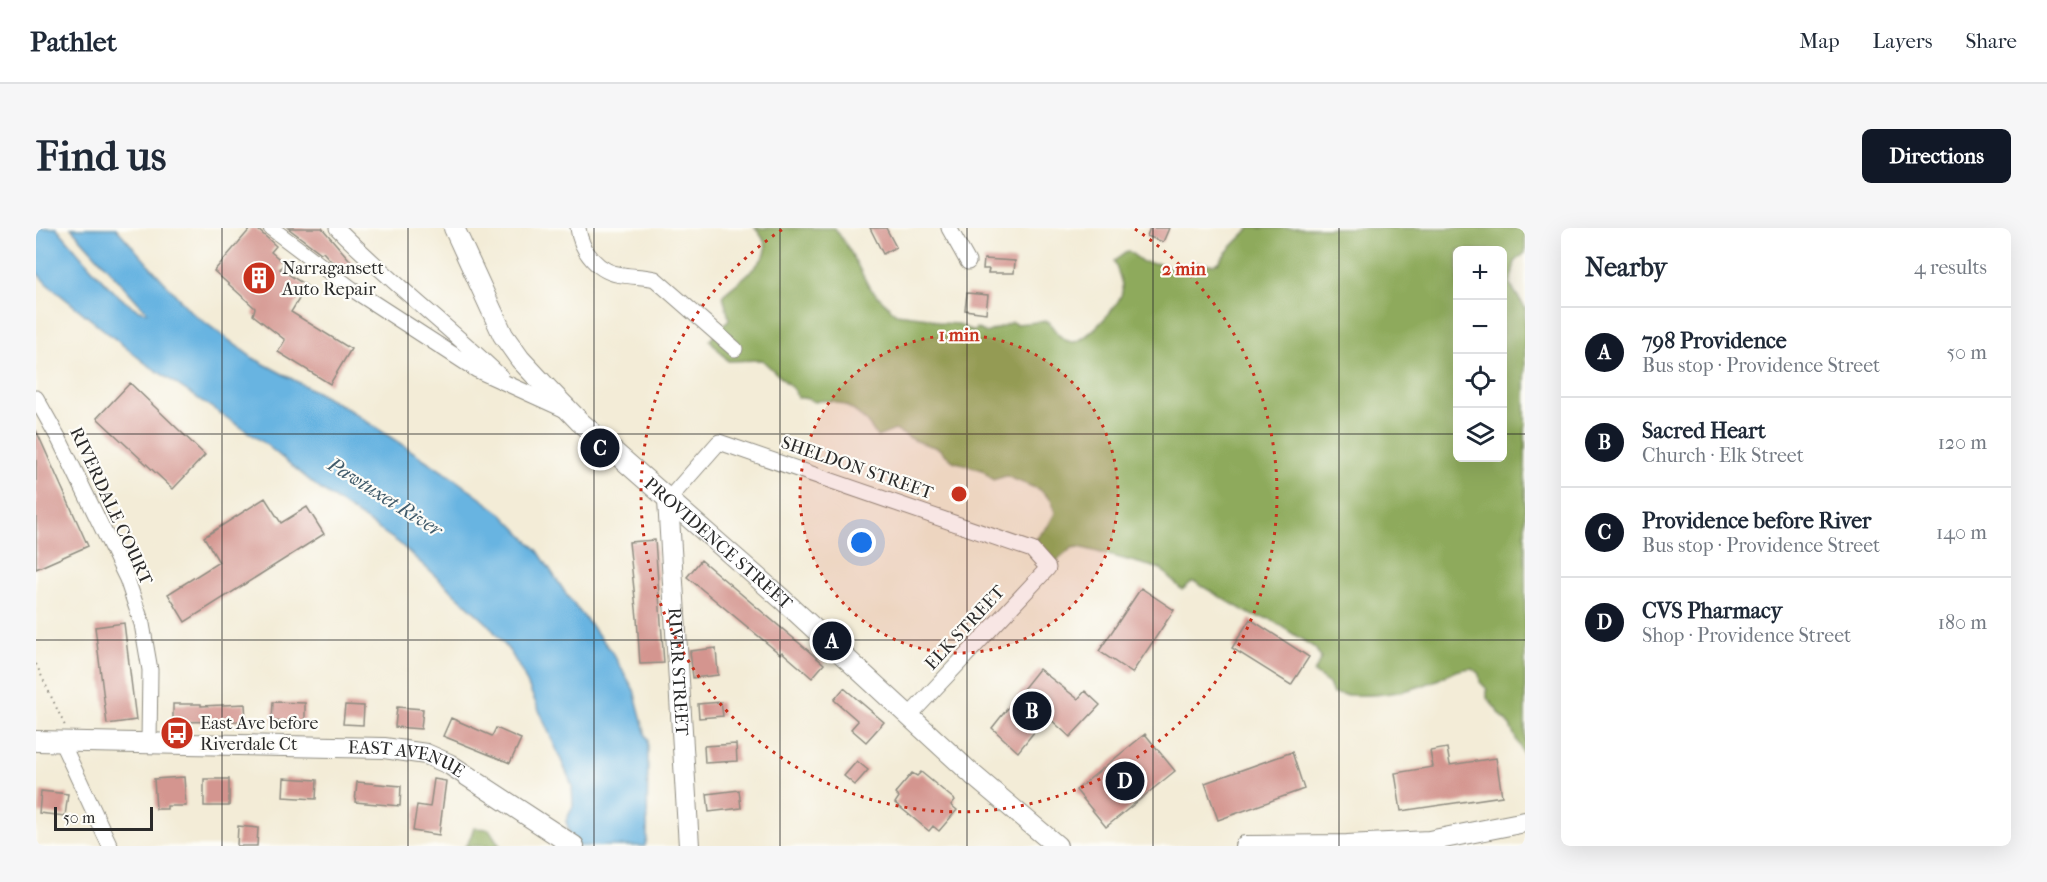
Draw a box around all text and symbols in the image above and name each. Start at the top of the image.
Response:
text: Pathlet [30,25,117,58]
text: Map [1799,29,1840,53]
text: Layers [1873,29,1932,53]
text: Share [1965,29,2017,53]
button: Directions [1862,129,2011,183]
text: Find us [36,132,166,181]
map controls [1453,246,1507,462]
button: + [1453,246,1507,300]
text: Nearby [1585,252,1667,283]
text: 4 results [1914,256,1987,279]
place label: Narragansett Auto Repair [281,258,385,300]
text: 2 min [1162,259,1206,280]
building icon: Narragansett Auto Repair [241,260,277,296]
button: − [1453,300,1507,354]
text: 1 min [938,325,980,346]
text: 798 Providence [1642,328,1787,354]
text: A [1598,341,1611,364]
text: 50 m [1946,341,1987,364]
button: locate [1453,354,1507,408]
text: Bus stop · Providence Street [1642,354,1880,377]
button: layers [1453,408,1507,462]
text: Sacred Heart [1642,418,1766,444]
street label: RIVERDALE COURT [65,424,157,589]
pin: C [580,426,620,470]
text: B [1598,431,1611,454]
text: 120 m [1938,431,1987,454]
street label: SHELDON STREET [778,432,937,504]
text: Church · Elk Street [1642,444,1804,467]
water label: Pawtuxet River [323,452,448,542]
street label: PROVIDENCE STREET [640,473,797,614]
centre of rings [949,484,969,504]
text: Providence before River [1642,508,1871,534]
text: C [1598,521,1611,544]
text: 140 m [1936,521,1987,544]
your location [847,528,876,557]
text: Bus stop · Providence Street [1642,534,1880,557]
street label: ELK STREET [921,581,1010,674]
text: CVS Pharmacy [1642,598,1782,624]
street label: RIVER STREET [664,607,693,737]
text: D [1597,611,1612,634]
text: 180 m [1938,611,1987,634]
pin: A [812,618,852,664]
text: Shop · Providence Street [1642,624,1851,647]
pin: B [1012,688,1052,734]
place label: East Ave before Riverdale Ct [200,713,318,755]
bus stop icon: East Ave before Riverdale Ct [159,715,195,751]
street label: EAST AVENUE [348,737,468,782]
pin: D [1106,758,1144,804]
scale bar [54,804,153,832]
text: 50 m [63,808,95,827]

